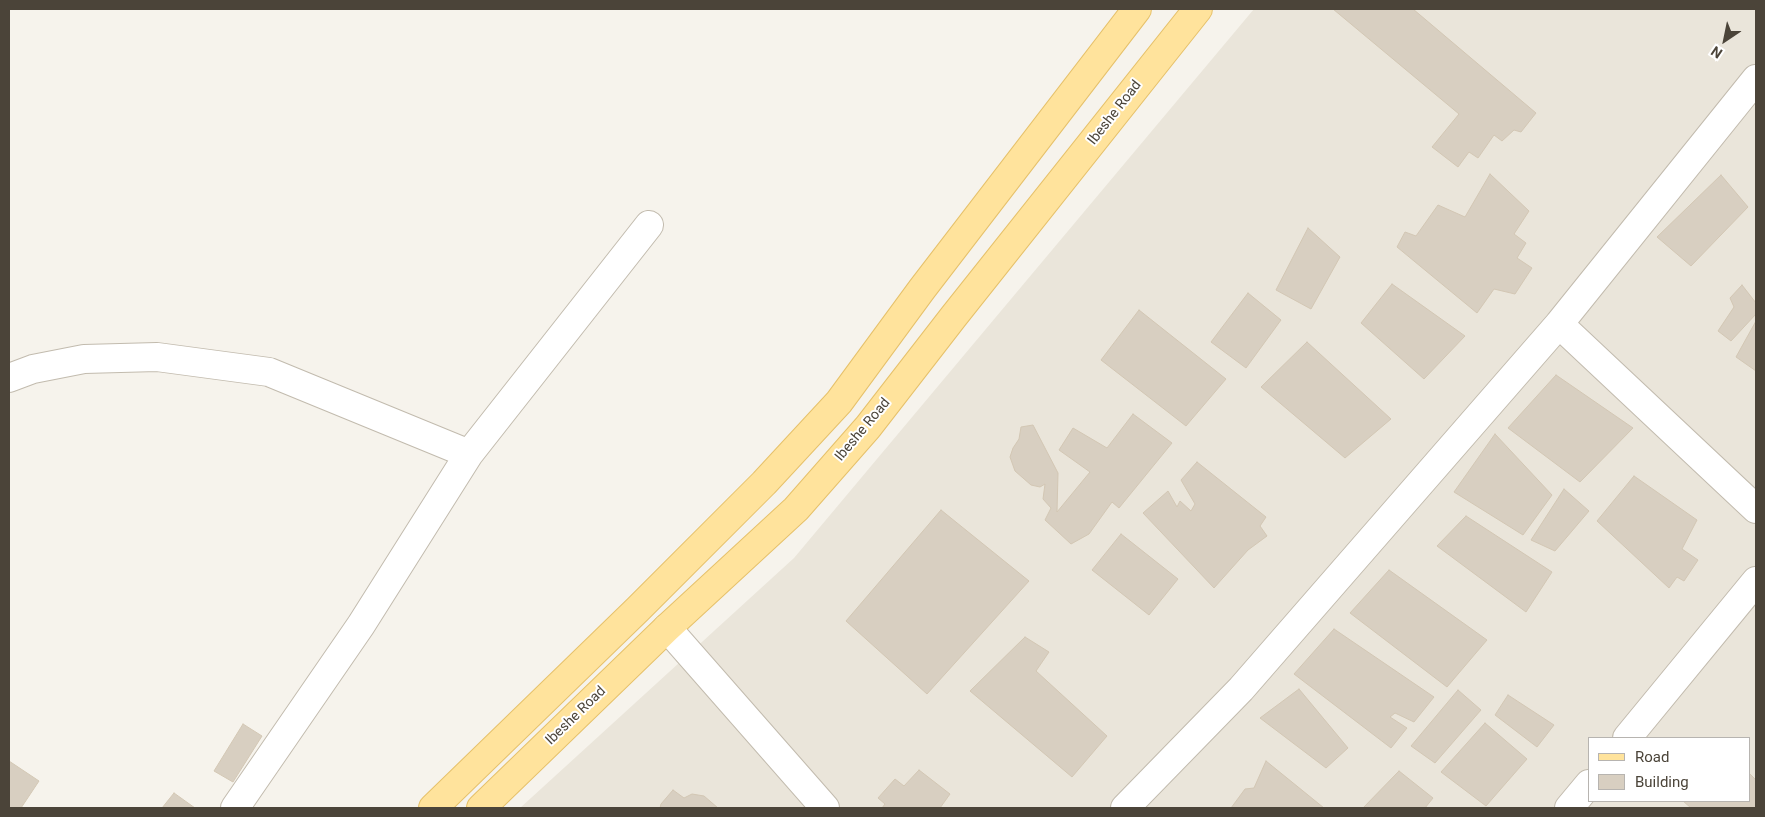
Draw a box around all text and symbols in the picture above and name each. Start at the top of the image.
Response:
north arrow [1700,15,1750,65]
text: N [1708,43,1725,62]
street label: Ibeshe Road [1085,77,1145,149]
street label: Ibeshe Road [832,395,894,465]
street label: Ibeshe Road [542,683,610,749]
legend [1588,737,1750,802]
text: Road [1635,748,1669,766]
text: Building [1635,773,1689,791]

